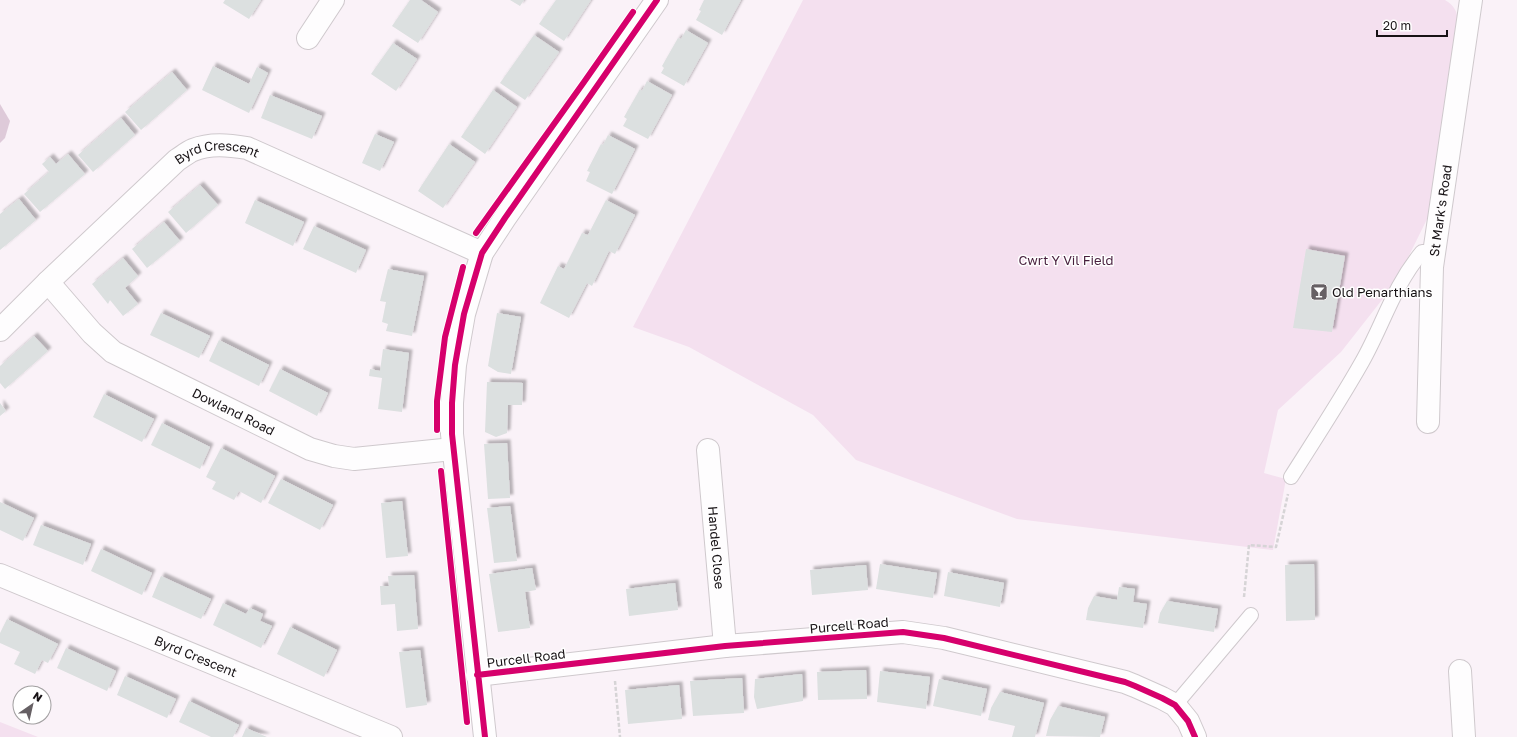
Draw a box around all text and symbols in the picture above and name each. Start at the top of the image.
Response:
scale bar [1377,12,1447,38]
text: 20 m [1383,18,1411,33]
street label: Byrd Crescent [171,137,262,168]
street label: St Mark's Road [1426,164,1455,258]
park label: Cwrt Y Vil Field [1018,252,1114,268]
bar icon: Old Penarthians [1309,282,1329,302]
place label: Old Penarthians [1332,284,1433,300]
street label: Dowland Road [190,384,277,438]
street label: Handel Close [705,505,728,590]
street label: Purcell Road [809,614,889,636]
street label: Byrd Crescent [152,632,240,680]
street label: Purcell Road [486,645,566,671]
north arrow [12,685,52,725]
text: N [31,689,45,704]

